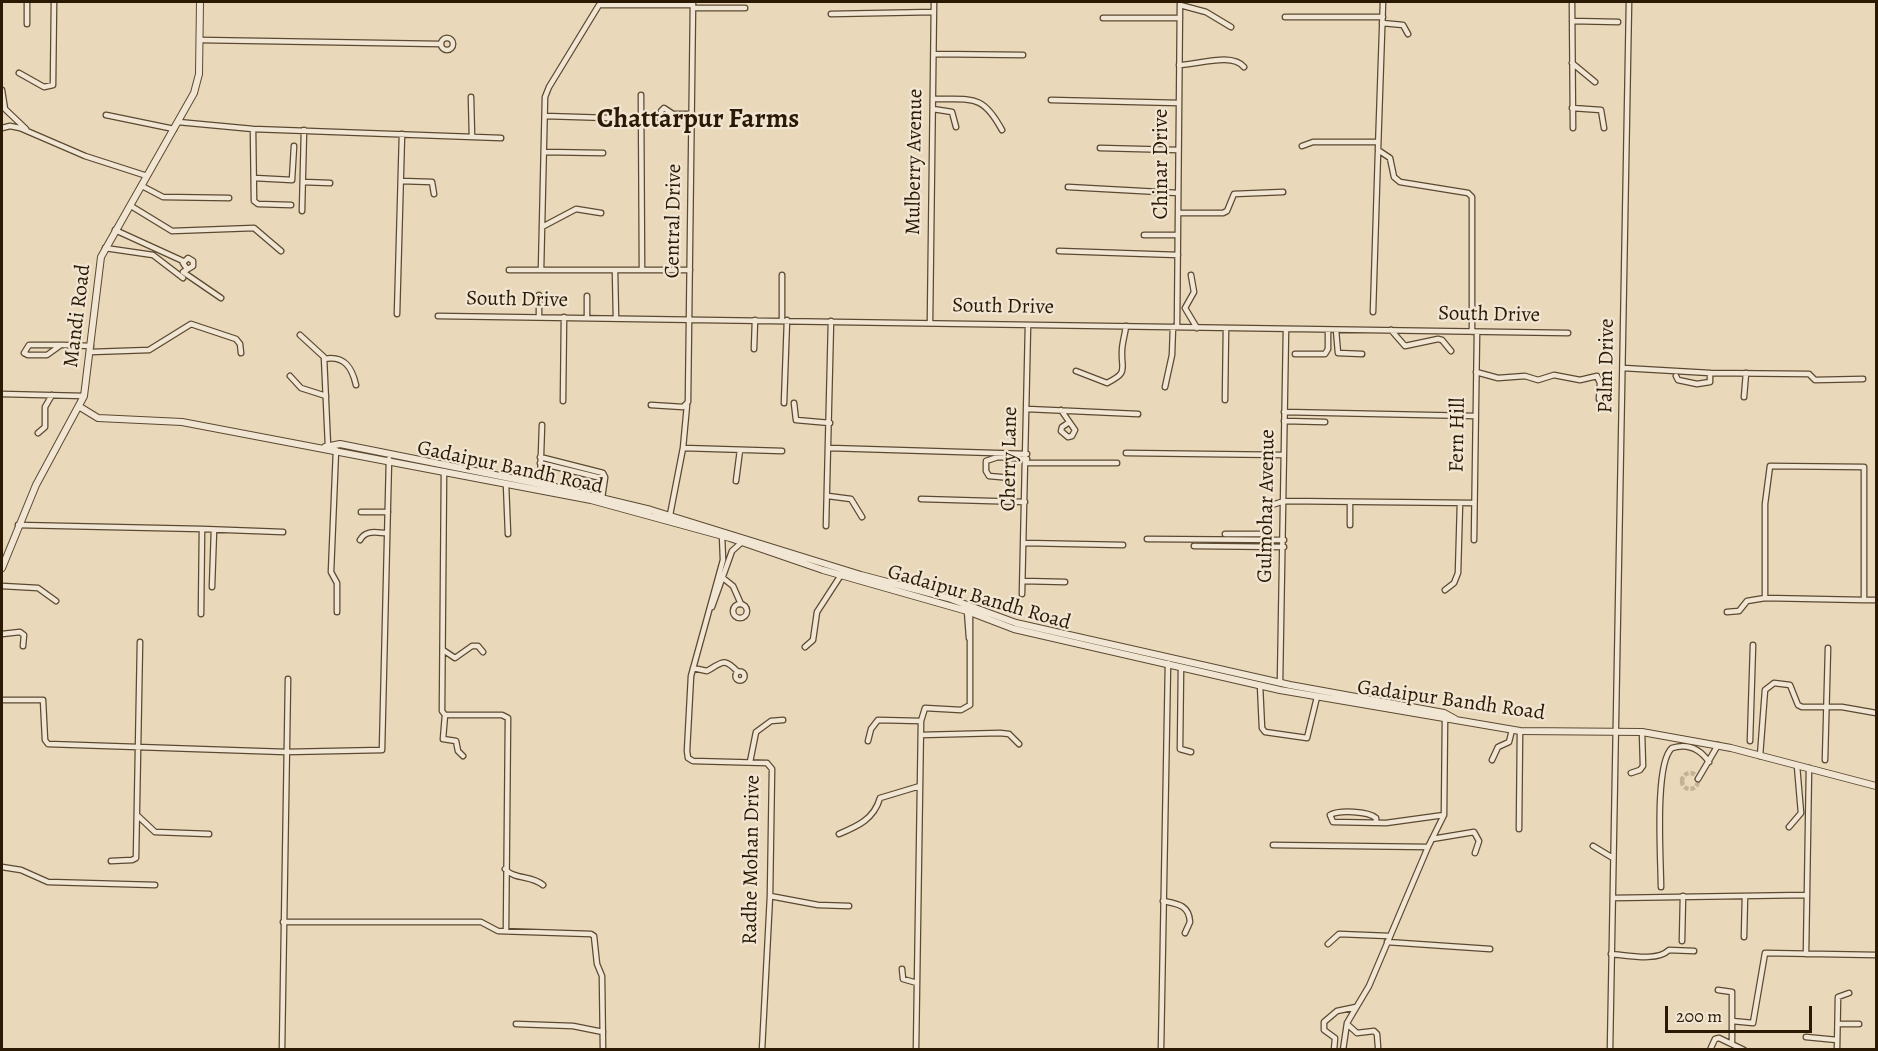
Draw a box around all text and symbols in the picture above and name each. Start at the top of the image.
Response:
street label: Mulberry Avenue [901,89,929,235]
district label: Chattarpur Farms [597,104,799,136]
street label: Chinar Drive [1149,109,1175,219]
street label: Central Drive [660,163,688,279]
street label: Mandi Road [59,263,97,369]
street label: South Drive [466,287,568,313]
street label: South Drive [952,294,1054,320]
street label: South Drive [1438,302,1540,328]
street label: Palm Drive [1594,318,1620,414]
street label: Fern Hill [1445,397,1471,473]
street label: Cherry Lane [996,406,1024,512]
street label: Gulmohar Avenue [1253,429,1281,583]
street label: Gadaipur Bandh Road [415,436,605,500]
street label: Gadaipur Bandh Road [884,560,1074,636]
street label: Gadaipur Bandh Road [1355,675,1547,727]
street label: Radhe Mohan Drive [738,775,766,945]
scale bar [1668,994,1815,1032]
text: 200 m [1676,1004,1722,1028]

